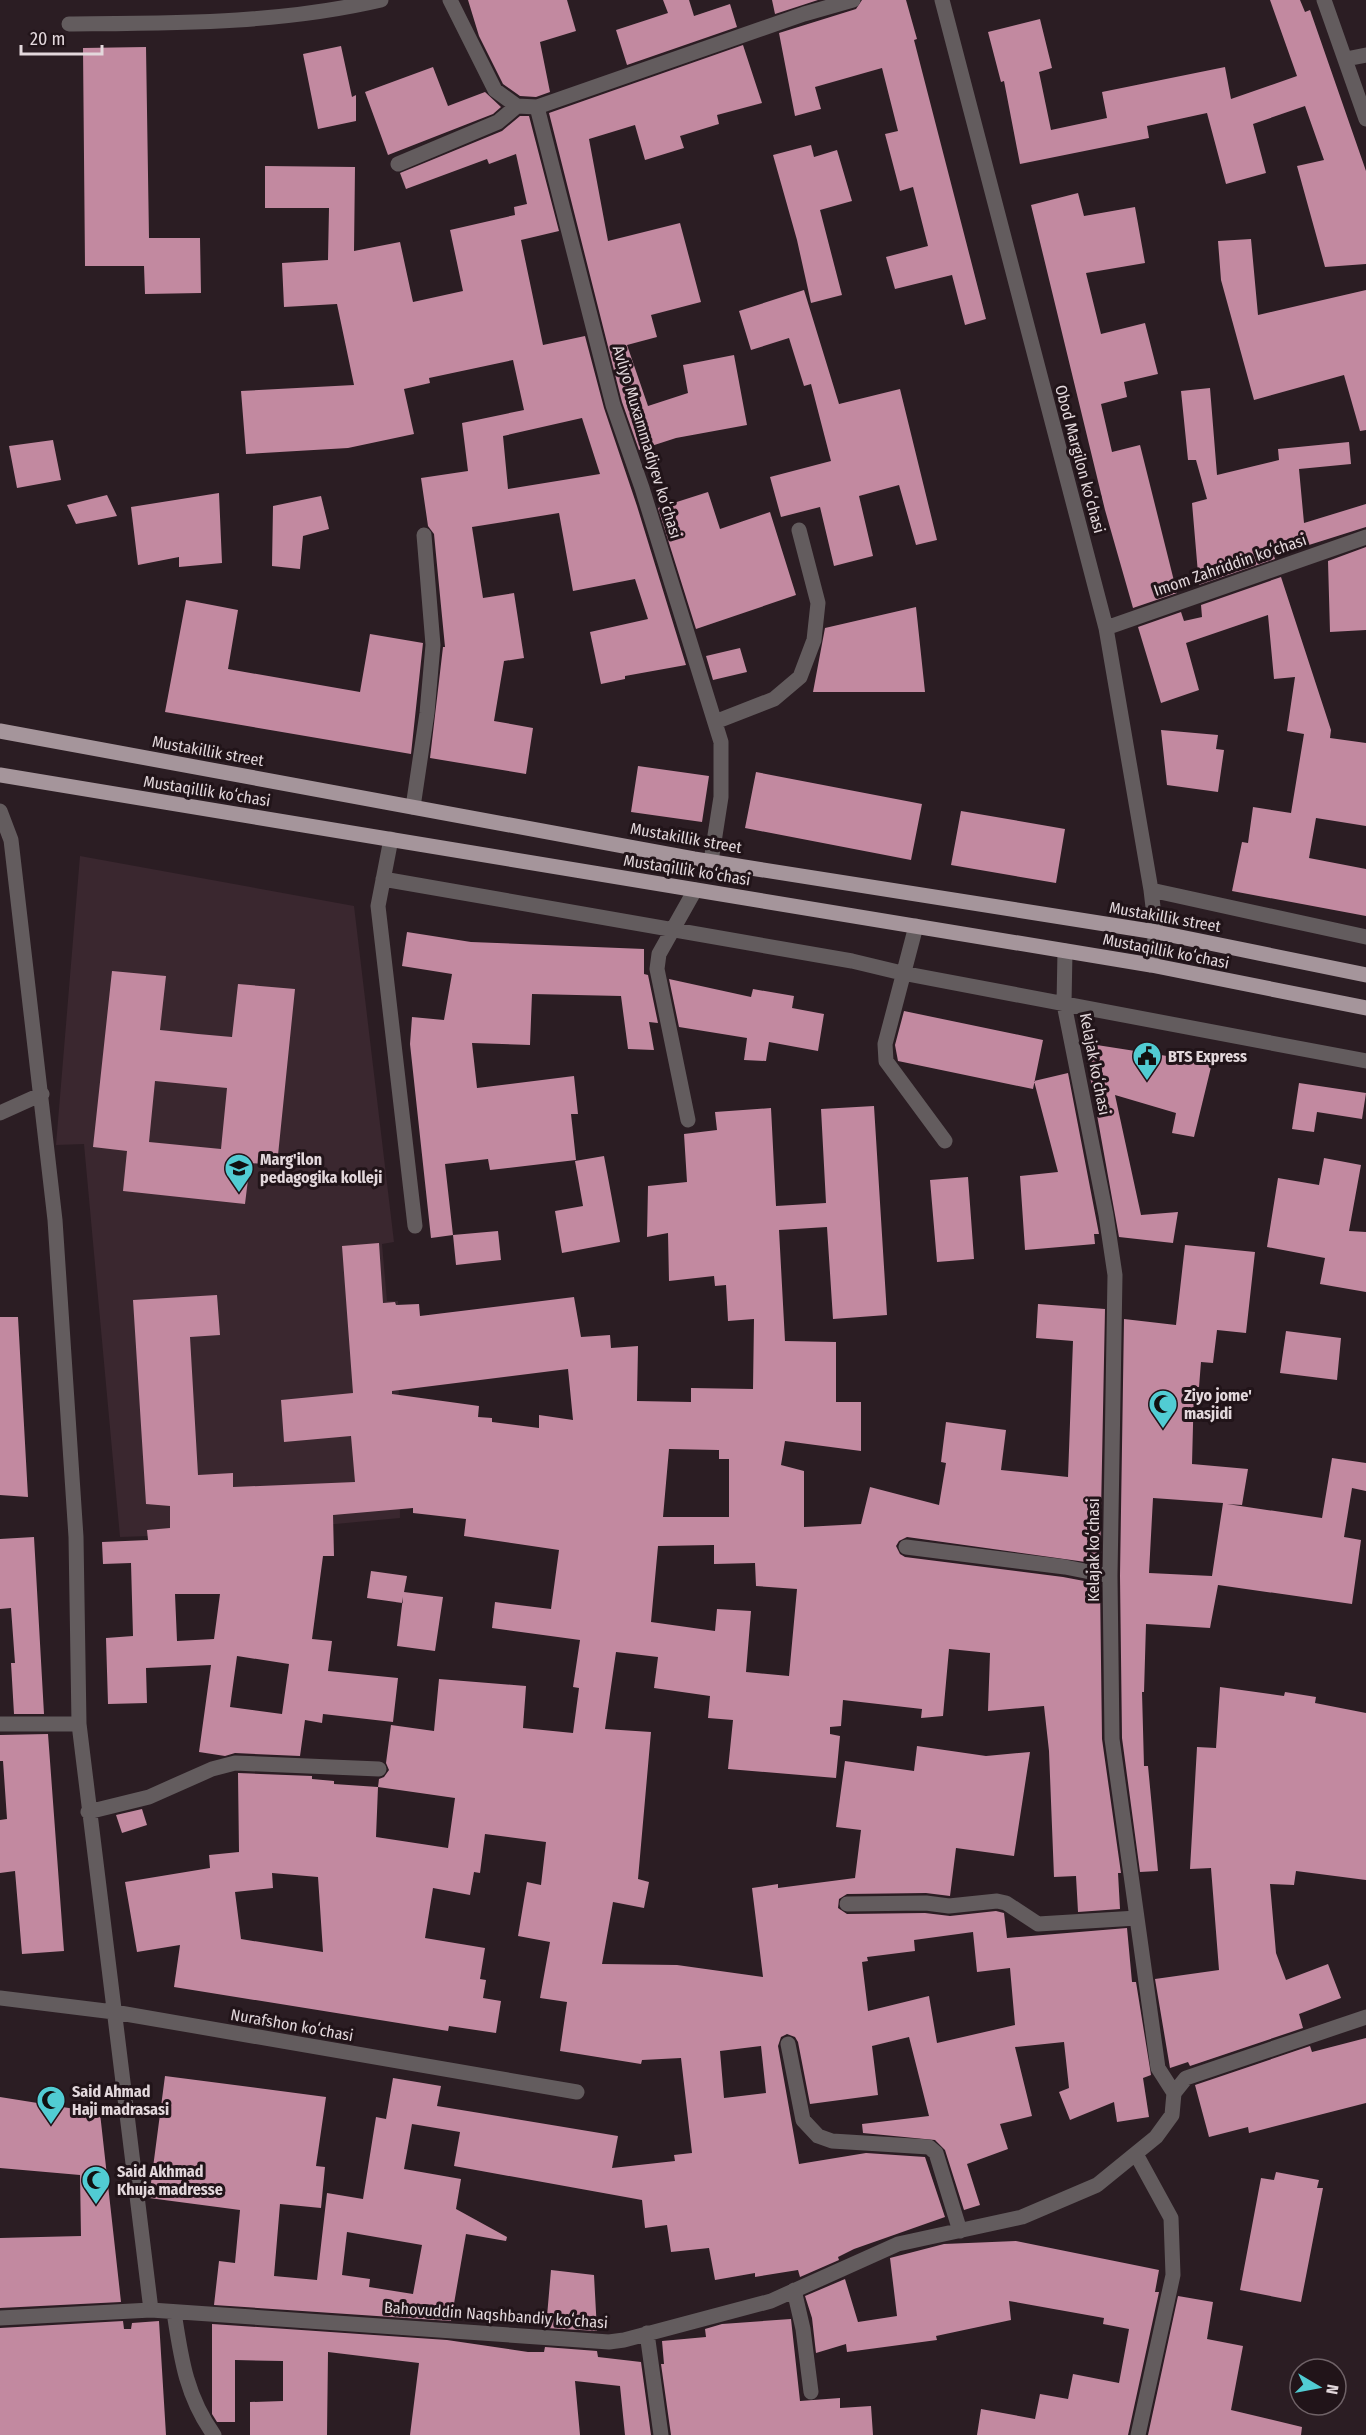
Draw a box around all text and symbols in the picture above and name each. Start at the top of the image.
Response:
scale bar [21,18,102,56]
text: 20 m [30,28,65,50]
street label: Avliyo Muxammadiyev koʻchasi [609,343,685,541]
street label: Obod Margilon koʻchasi [1051,383,1109,535]
street label: Imom Zahriddin koʻchasi [1151,530,1309,600]
street label: Mustakillik street [151,732,266,770]
street label: Mustaqillik koʻchasi [142,772,272,810]
street label: Mustakillik street [629,819,744,857]
street label: Mustaqillik koʻchasi [622,851,752,889]
street label: Mustakillik street [1108,898,1223,936]
street label: Mustaqillik koʻchasi [1101,929,1231,973]
street label: Kelajak koʻchasi [1076,1011,1114,1117]
public building icon: BTS Express [1131,1040,1163,1082]
place label: BTS Express [1168,1047,1247,1066]
place label: Marg'ilon pedagogika kolleji [260,1150,382,1187]
school or university icon: Marg'ilon pedagogika kolleji [223,1152,255,1194]
place label: Ziyo jome' masjidi [1184,1386,1252,1423]
mosque icon: Ziyo jome' masjidi [1147,1388,1179,1430]
street label: Kelajak koʻchasi [1084,1498,1103,1602]
street label: Nurafshon koʻchasi [229,2005,355,2045]
place label: Said Ahmad Haji madrasasi [72,2082,169,2119]
mosque icon: Said Ahmad Haji madrasasi [35,2084,67,2126]
place label: Said Akhmad Khuja madresse [117,2162,223,2199]
mosque icon: Said Akhmad Khuja madresse [80,2164,112,2206]
street label: Bahovuddin Naqshbandiy koʻchasi [383,2298,609,2332]
north arrow [1288,2357,1348,2417]
text: N [1322,2383,1342,2396]

